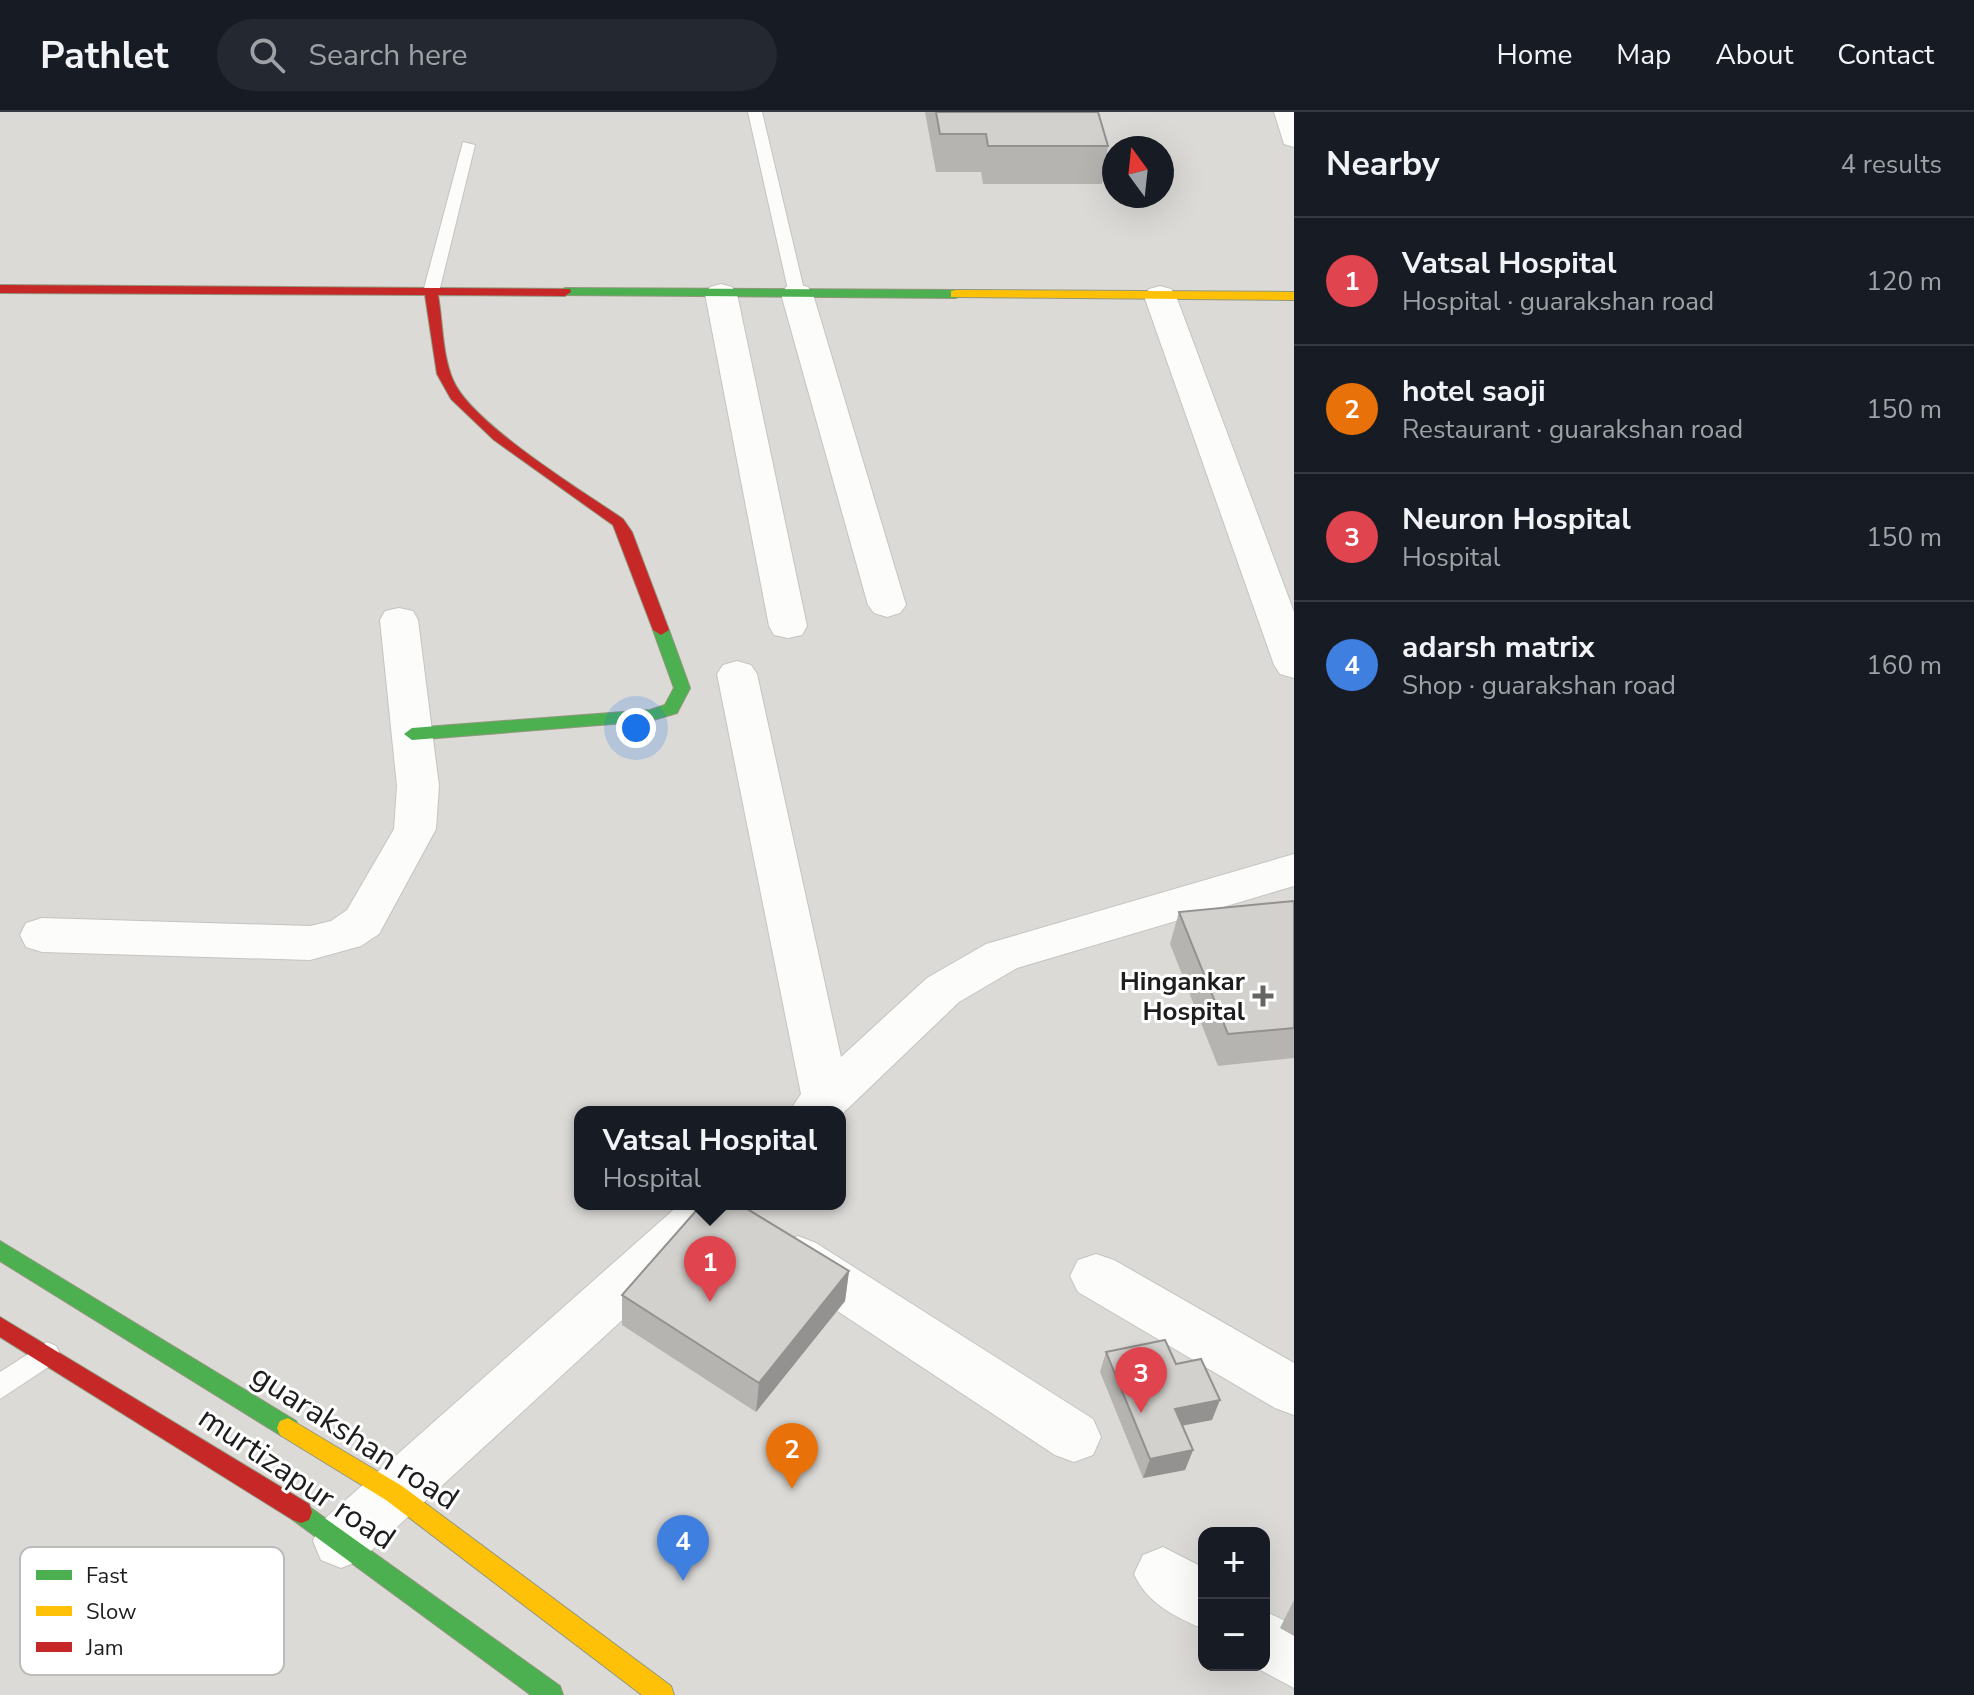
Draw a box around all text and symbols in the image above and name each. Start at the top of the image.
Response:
search box [217,19,777,91]
text: Pathlet [40,30,169,81]
icon: search [245,33,289,77]
text: Search here [309,35,468,76]
text: Home [1497,36,1572,74]
text: Map [1616,36,1671,74]
text: About [1715,36,1793,74]
text: Contact [1837,36,1934,74]
north arrow [1102,136,1174,208]
text: Nearby [1326,141,1440,187]
text: 4 results [1841,147,1942,182]
text: Vatsal Hospital [1402,243,1617,284]
text: 1 [1344,264,1360,299]
text: 120 m [1866,264,1942,299]
text: Hospital · guarakshan road [1402,284,1714,319]
text: hotel saoji [1402,371,1546,412]
text: 2 [1344,392,1360,427]
text: 150 m [1866,392,1942,427]
text: Restaurant · guarakshan road [1402,412,1743,447]
text: Neuron Hospital [1402,499,1631,540]
text: 3 [1344,520,1360,555]
text: 150 m [1866,520,1942,555]
text: Hospital [1402,540,1501,575]
text: adarsh matrix [1402,627,1595,668]
text: 4 [1344,648,1360,683]
text: 160 m [1866,648,1942,683]
text: Shop · guarakshan road [1402,668,1676,703]
your location [616,708,656,748]
place label: Hingankar Hospital [1120,964,1246,1029]
marker: Hingankar Hospital [1252,985,1274,1007]
popup [574,1106,846,1210]
text: Vatsal Hospital [603,1120,817,1161]
text: Hospital [603,1161,701,1196]
pin: 1 [684,1236,736,1302]
pin: 3 [1115,1347,1167,1413]
street label: guarakshan road [243,1354,467,1520]
street label: murtizapur road [190,1396,404,1560]
pin: 2 [766,1423,818,1489]
pin: 4 [657,1515,709,1581]
map controls [1198,1527,1270,1671]
button: + [1198,1527,1270,1599]
legend [20,1547,284,1675]
text: Fast [86,1561,128,1591]
text: Slow [86,1597,137,1627]
button: − [1198,1599,1270,1671]
text: Jam [85,1633,124,1663]

